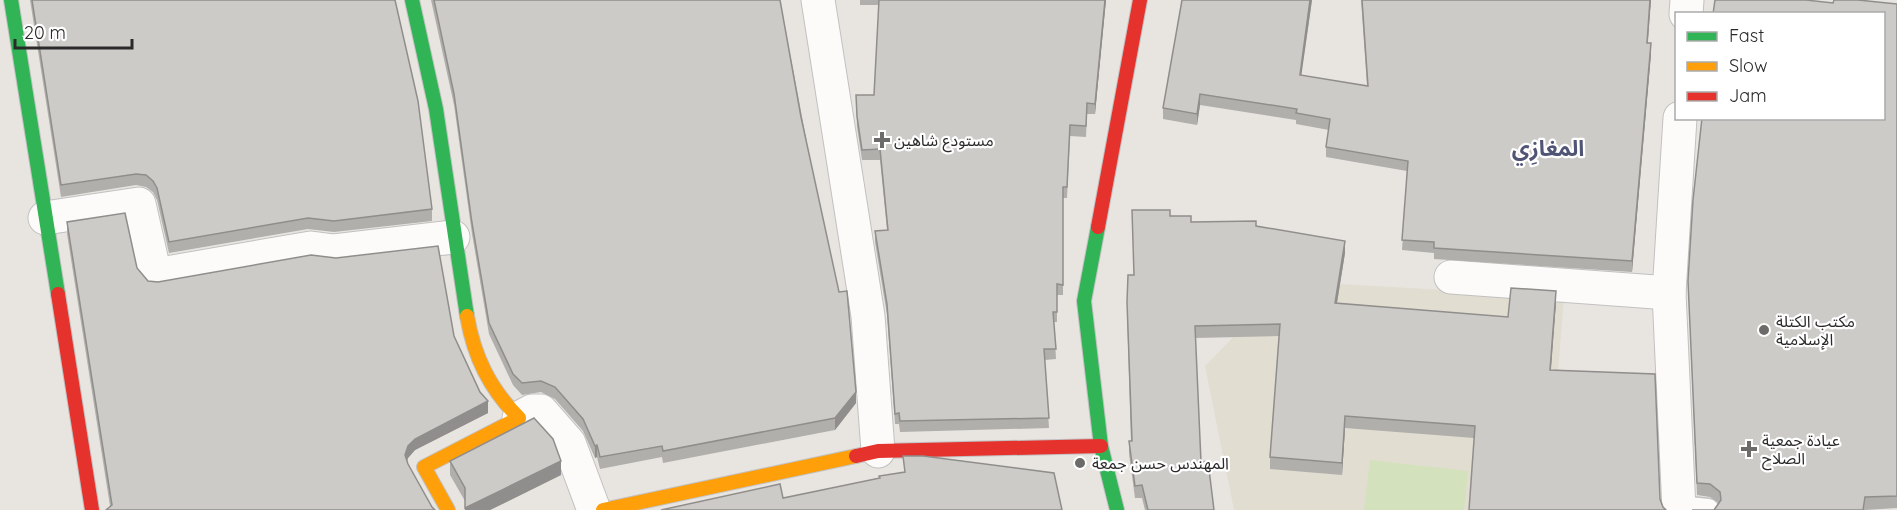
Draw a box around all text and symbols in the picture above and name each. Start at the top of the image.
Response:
scale bar [15,12,132,50]
legend [1675,12,1885,120]
text: 20 m [24,21,66,44]
text: Fast [1729,24,1764,47]
text: Slow [1729,54,1767,77]
text: Jam [1729,84,1767,107]
place label: مستودع شاهين [894,130,994,153]
marker: مستودع شاهين [875,133,889,147]
district label: المغازِي [1512,134,1584,166]
place label: مكتب الكتلة الإسلامية [1776,311,1855,350]
marker: مكتب الكتلة الإسلامية [1757,323,1771,337]
place label: عيادة جمعية الصلاح [1762,430,1840,471]
marker: عيادة جمعية الصلاح [1740,440,1758,458]
place label: المهندس حسن جمعة [1092,453,1229,473]
marker: المهندس حسن جمعة [1073,456,1087,470]

